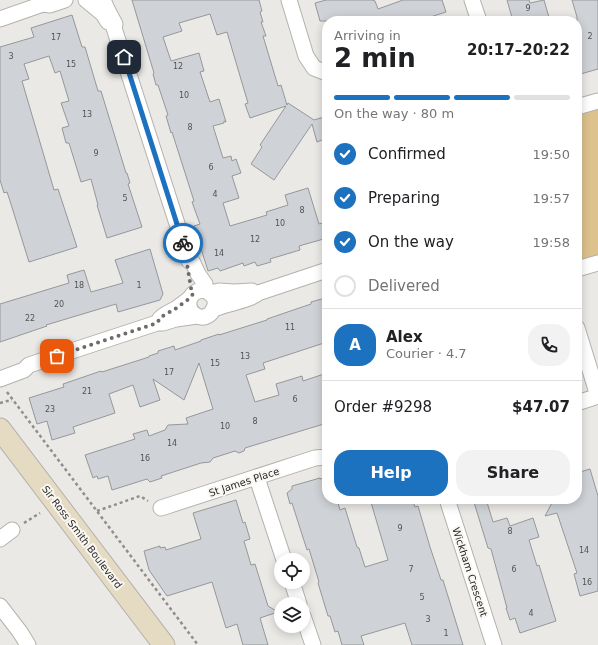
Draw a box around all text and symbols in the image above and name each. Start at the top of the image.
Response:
house number: 9 [525,4,531,13]
text: Arriving in [334,28,401,43]
house number: 2 [587,32,593,41]
house number: 17 [51,33,61,42]
pin [107,40,141,74]
text: 20:17–20:22 [467,41,570,59]
text: 2 min [334,43,416,73]
icon: home [113,46,135,68]
house number: 3 [8,52,14,61]
house number: 15 [66,60,76,69]
house number: 12 [173,62,183,71]
house number: 10 [179,91,189,100]
text: On the way · 80 m [334,106,454,121]
house number: 13 [82,110,92,119]
house number: 8 [187,123,193,132]
icon: check [334,143,356,165]
text: Confirmed [368,145,446,163]
text: 19:50 [533,147,570,162]
house number: 9 [93,149,99,158]
house number: 6 [208,163,214,172]
icon: check [334,187,356,209]
text: Preparing [368,189,440,207]
house number: 4 [212,190,218,199]
text: 19:57 [533,191,570,206]
house number: 5 [122,194,128,203]
house number: 8 [299,206,305,215]
house number: 10 [275,219,285,228]
courier [163,223,203,263]
icon: check [334,231,356,253]
icon: bike [172,232,194,254]
text: On the way [368,233,454,251]
house number: 12 [250,235,260,244]
text: 19:58 [533,235,570,250]
house number: 14 [214,249,224,258]
text: Delivered [368,277,440,295]
house number: 18 [74,281,84,290]
house number: 1 [136,281,142,290]
house number: 20 [54,300,64,309]
house number: 22 [25,314,35,323]
house number: 11 [285,323,295,332]
button: phone [528,324,570,366]
text: Alex [386,328,423,346]
text: A [349,336,361,354]
pin [40,339,74,373]
icon: bag [46,345,68,367]
text: Courier · 4.7 [386,346,467,361]
house number: 13 [240,352,250,361]
house number: 15 [210,359,220,368]
house number: 17 [164,368,174,377]
house number: 21 [82,387,92,396]
house number: 6 [292,395,298,404]
text: Order #9298 [334,398,432,416]
text: $47.07 [512,398,570,416]
house number: 23 [45,405,55,414]
house number: 8 [252,417,258,426]
house number: 10 [220,422,230,431]
house number: 14 [167,439,177,448]
button: Help [334,450,448,496]
button: Share [456,450,570,496]
house number: 16 [140,454,150,463]
street label: St James Place [207,465,281,499]
street label: Sir Ross Smith Boulevard [40,484,124,590]
house number: 9 [397,524,403,533]
street label: Wickham Crescent [450,526,490,618]
house number: 8 [507,527,513,536]
house number: 14 [579,546,589,555]
map controls [274,553,310,633]
button: locate [274,553,310,589]
house number: 7 [408,565,414,574]
house number: 6 [511,565,517,574]
house number: 16 [582,578,592,587]
house number: 5 [419,593,425,602]
button: layers [274,597,310,633]
house number: 4 [528,609,534,618]
house number: 3 [425,615,431,624]
house number: 1 [443,629,449,638]

